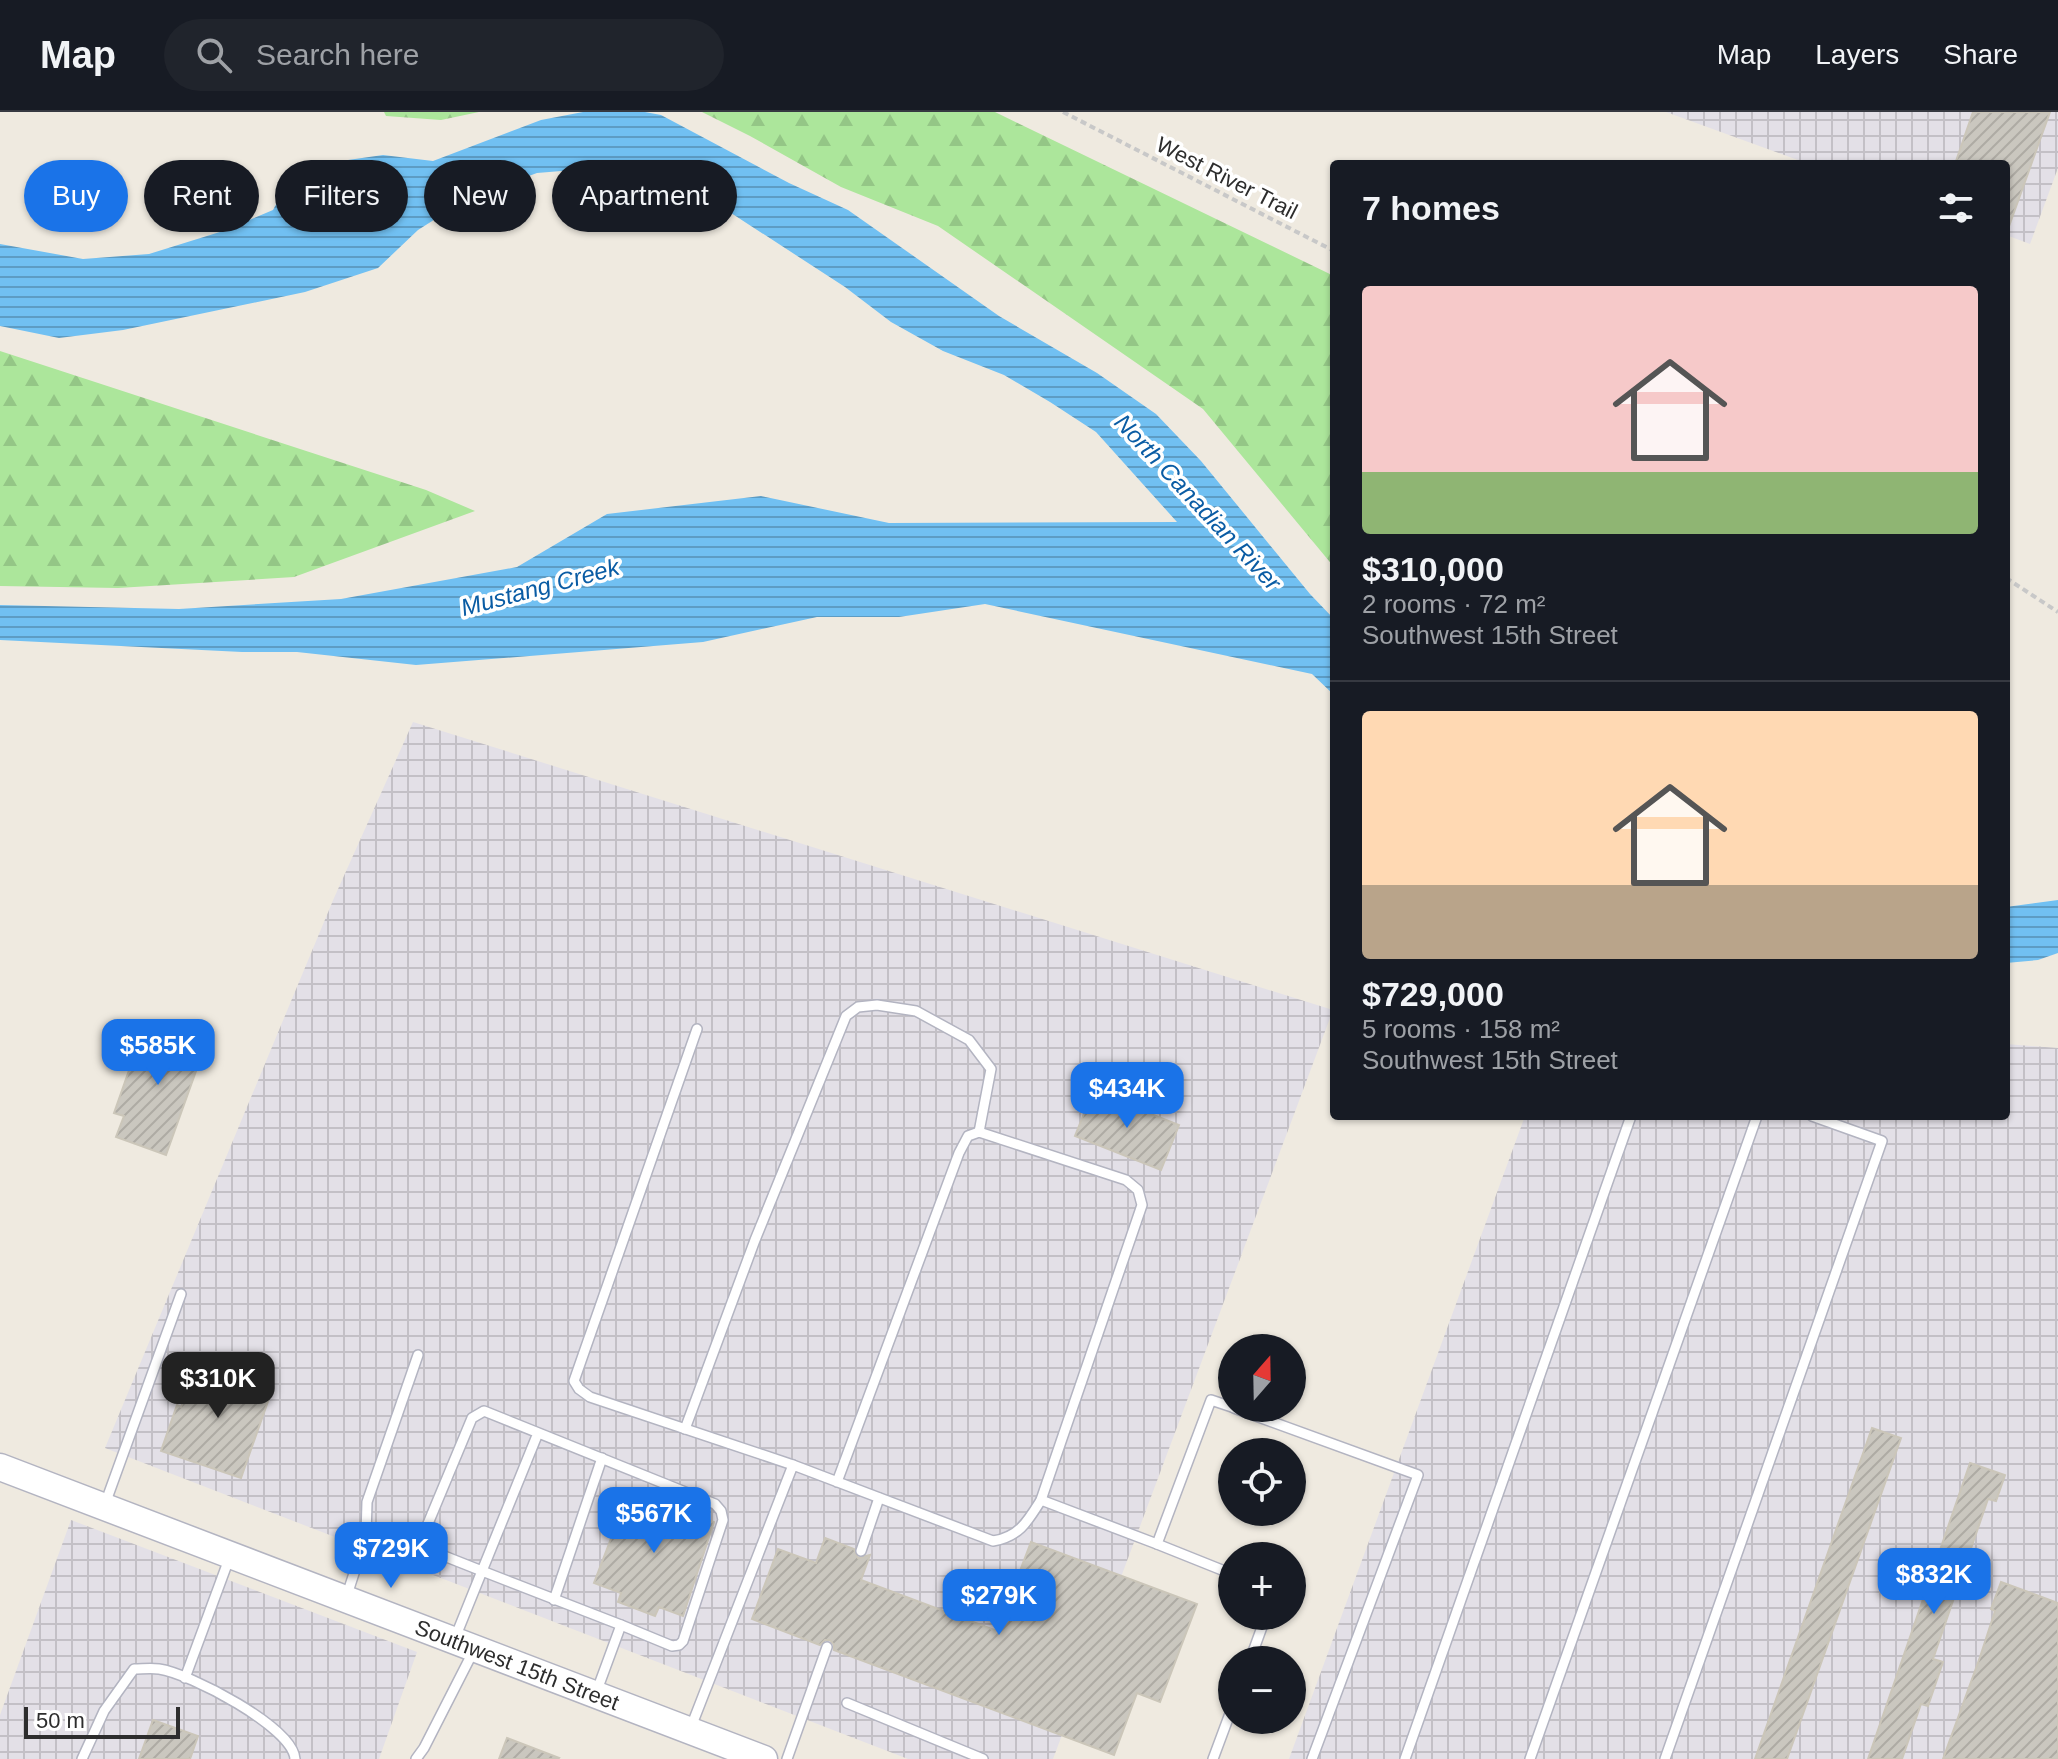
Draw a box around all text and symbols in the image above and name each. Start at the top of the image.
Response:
search box [164,19,724,91]
icon: search [192,33,236,77]
text: Map [40,34,116,76]
text: Search here [256,38,419,71]
text: Map [1717,39,1771,70]
text: Layers [1815,39,1899,70]
text: Share [1943,39,2018,70]
street label: West River Trail [1152,132,1302,224]
chip: Buy [24,160,128,232]
chip: Rent [144,160,259,232]
chip: Filters [275,160,408,232]
chip: New [424,160,536,232]
chip: Apartment [552,160,737,232]
icon: filters [1934,186,1978,230]
text: 7 homes [1362,189,1500,227]
icon: home [1598,338,1742,482]
water label: North Canadian River [1109,408,1287,596]
text: $310,000 [1362,550,1504,588]
water label: Mustang Creek [458,552,624,621]
text: 2 rooms · 72 m² [1362,589,1546,619]
text: Southwest 15th Street [1362,620,1618,650]
icon: home [1598,763,1742,907]
text: $729,000 [1362,975,1504,1013]
text: 5 rooms · 158 m² [1362,1014,1560,1044]
pin: $585K [102,1019,214,1087]
text: $585K [120,1030,196,1060]
text: Southwest 15th Street [1362,1045,1618,1075]
pin: $434K [1071,1062,1183,1130]
text: $434K [1089,1073,1165,1103]
north arrow [1218,1334,1306,1422]
map controls [1218,1334,1306,1734]
pin: $310K [162,1352,274,1420]
text: $310K [180,1363,256,1393]
button: locate [1218,1438,1306,1526]
pin: $567K [598,1487,710,1555]
text: $567K [616,1498,692,1528]
pin: $729K [335,1522,447,1590]
text: $729K [353,1533,429,1563]
button: + [1218,1542,1306,1630]
pin: $832K [1878,1548,1990,1616]
text: $832K [1896,1559,1972,1589]
pin: $279K [943,1569,1055,1637]
text: $279K [961,1580,1037,1610]
street label: Southwest 15th Street [411,1615,623,1715]
button: − [1218,1646,1306,1734]
scale bar [24,1703,180,1739]
text: 50 m [36,1708,85,1733]

